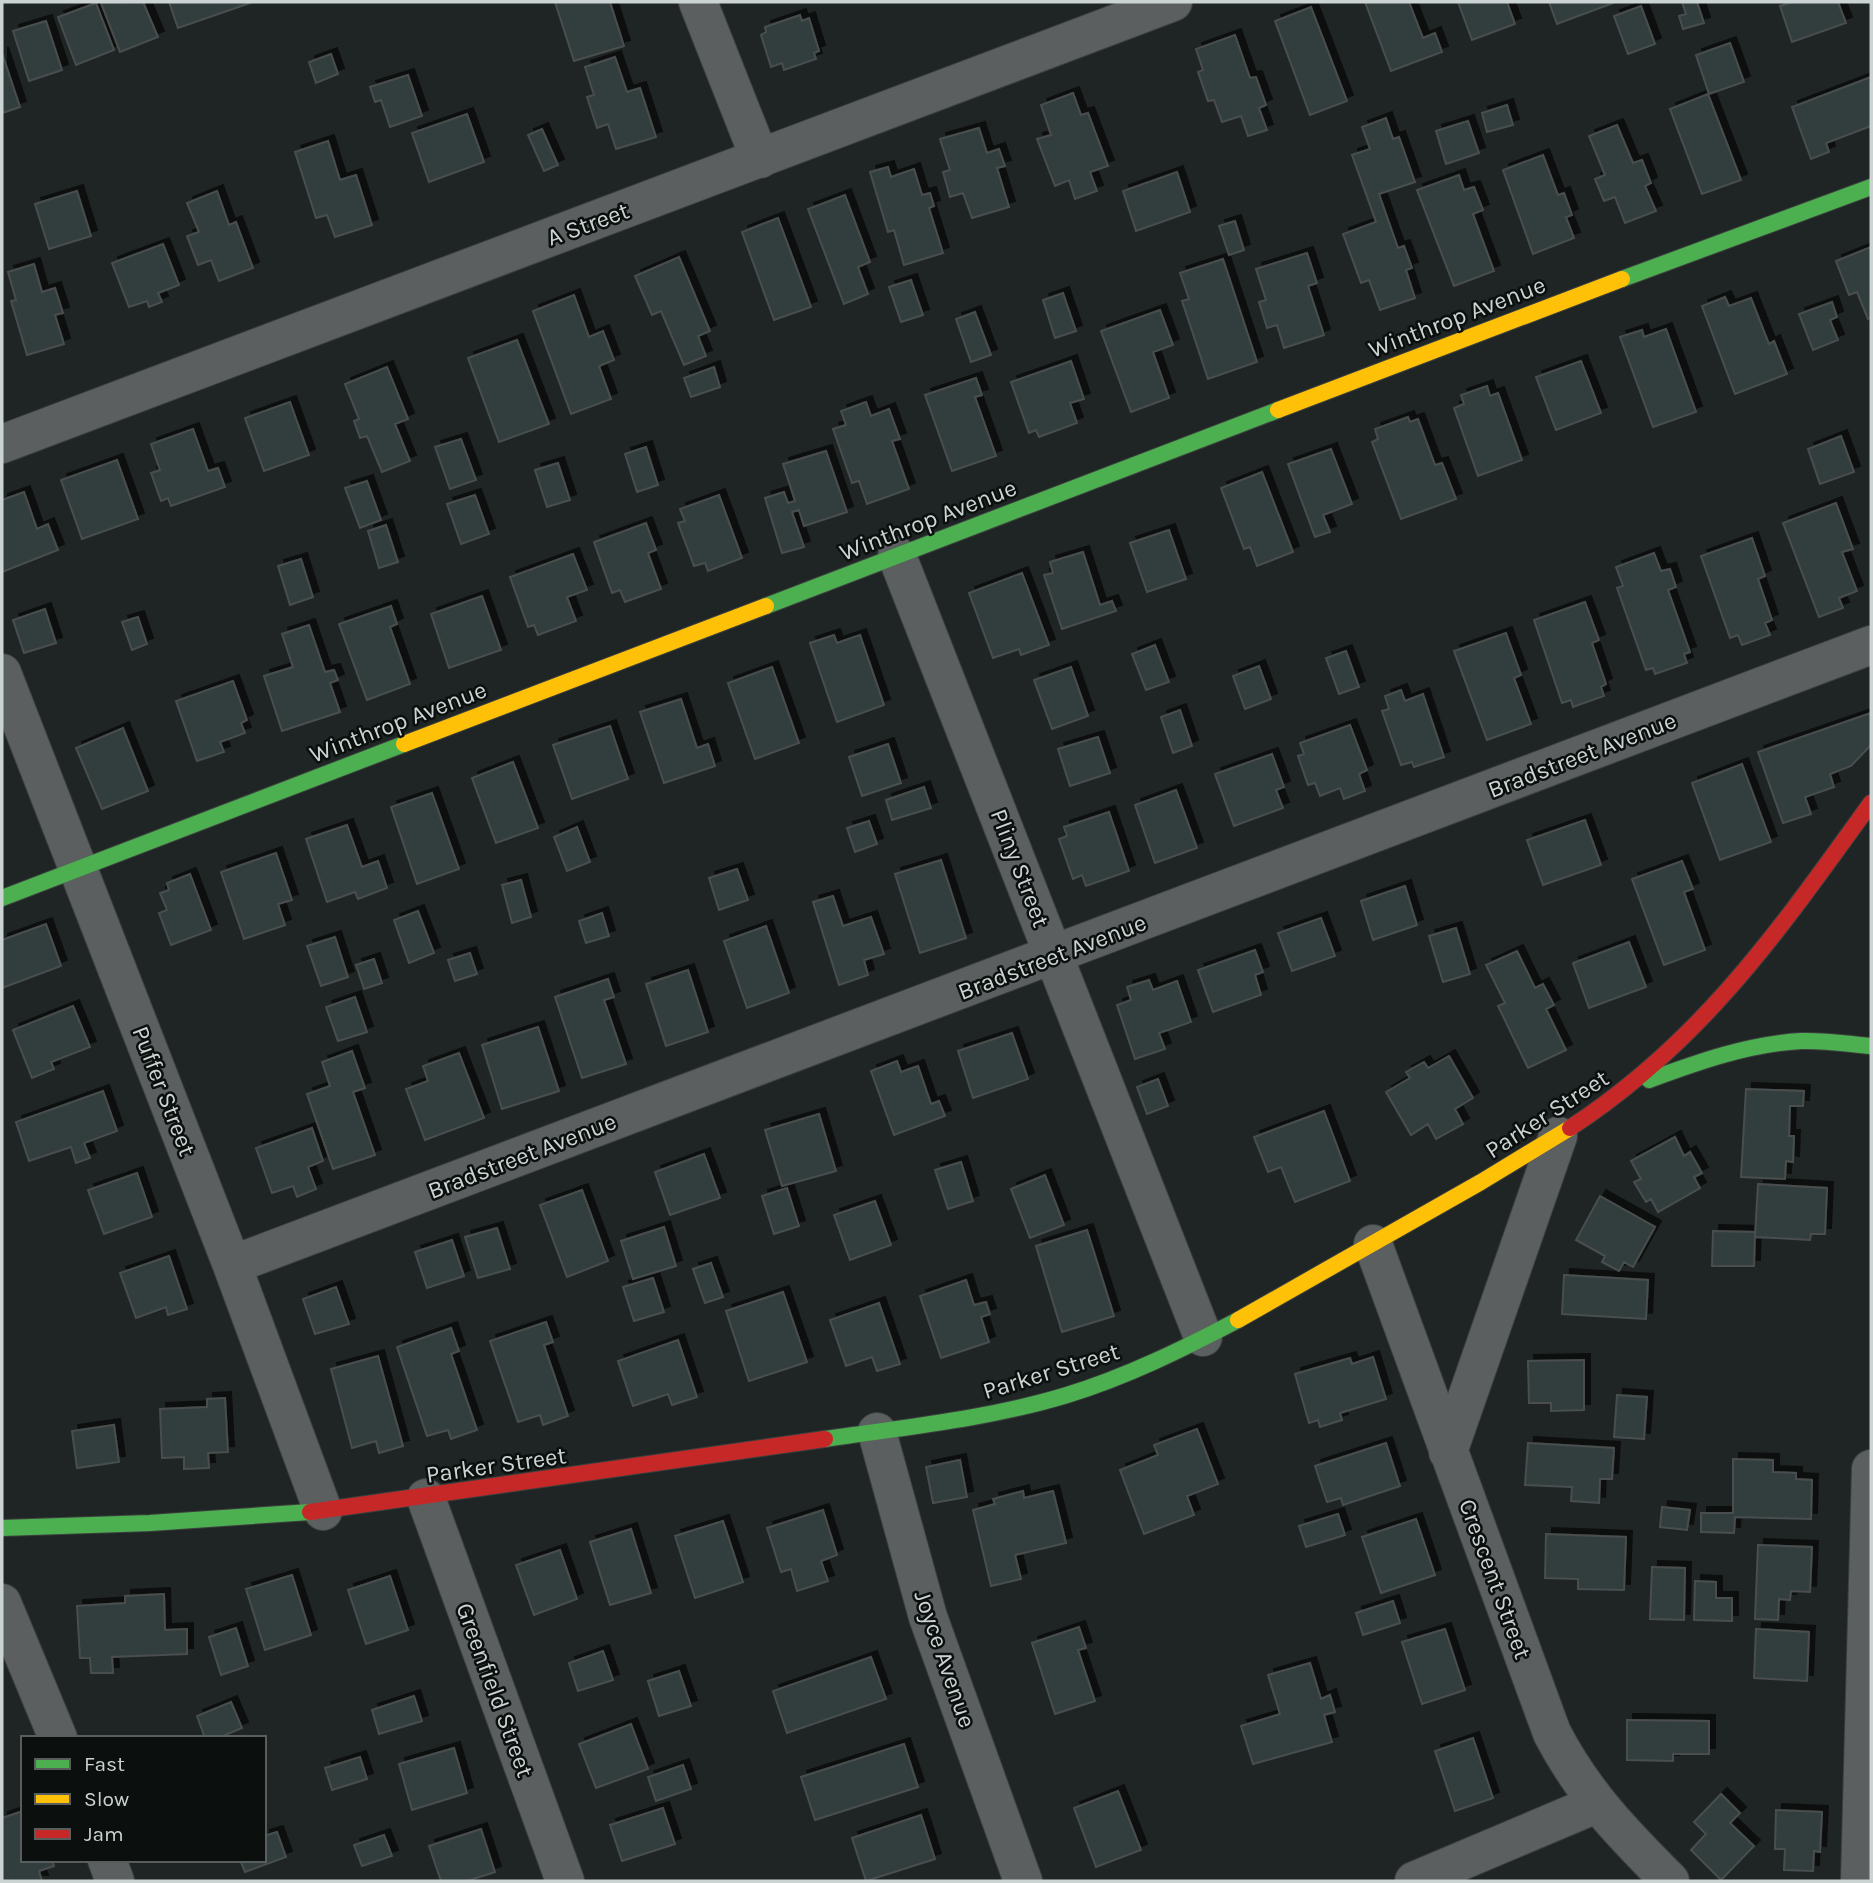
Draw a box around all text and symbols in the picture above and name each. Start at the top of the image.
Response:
street label: A Street [543,196,633,252]
street label: Winthrop Avenue [1365,270,1549,364]
street label: Winthrop Avenue [836,473,1020,567]
street label: Winthrop Avenue [306,675,490,769]
street label: Bradstreet Avenue [1484,706,1680,804]
street label: Pliny Street [985,805,1055,931]
street label: Bradstreet Avenue [954,908,1150,1006]
street label: Puffer Street [126,1022,202,1160]
street label: Parker Street [1480,1064,1614,1164]
street label: Bradstreet Avenue [424,1107,620,1205]
street label: Parker Street [979,1337,1123,1405]
street label: Parker Street [424,1441,568,1489]
street label: Crescent Street [1453,1495,1537,1663]
street label: Joyce Avenue [908,1587,982,1731]
street label: Greenfield Street [450,1599,540,1781]
legend [21,1736,266,1862]
text: Fast [84,1752,125,1776]
text: Slow [84,1787,129,1811]
text: Jam [84,1822,124,1846]

